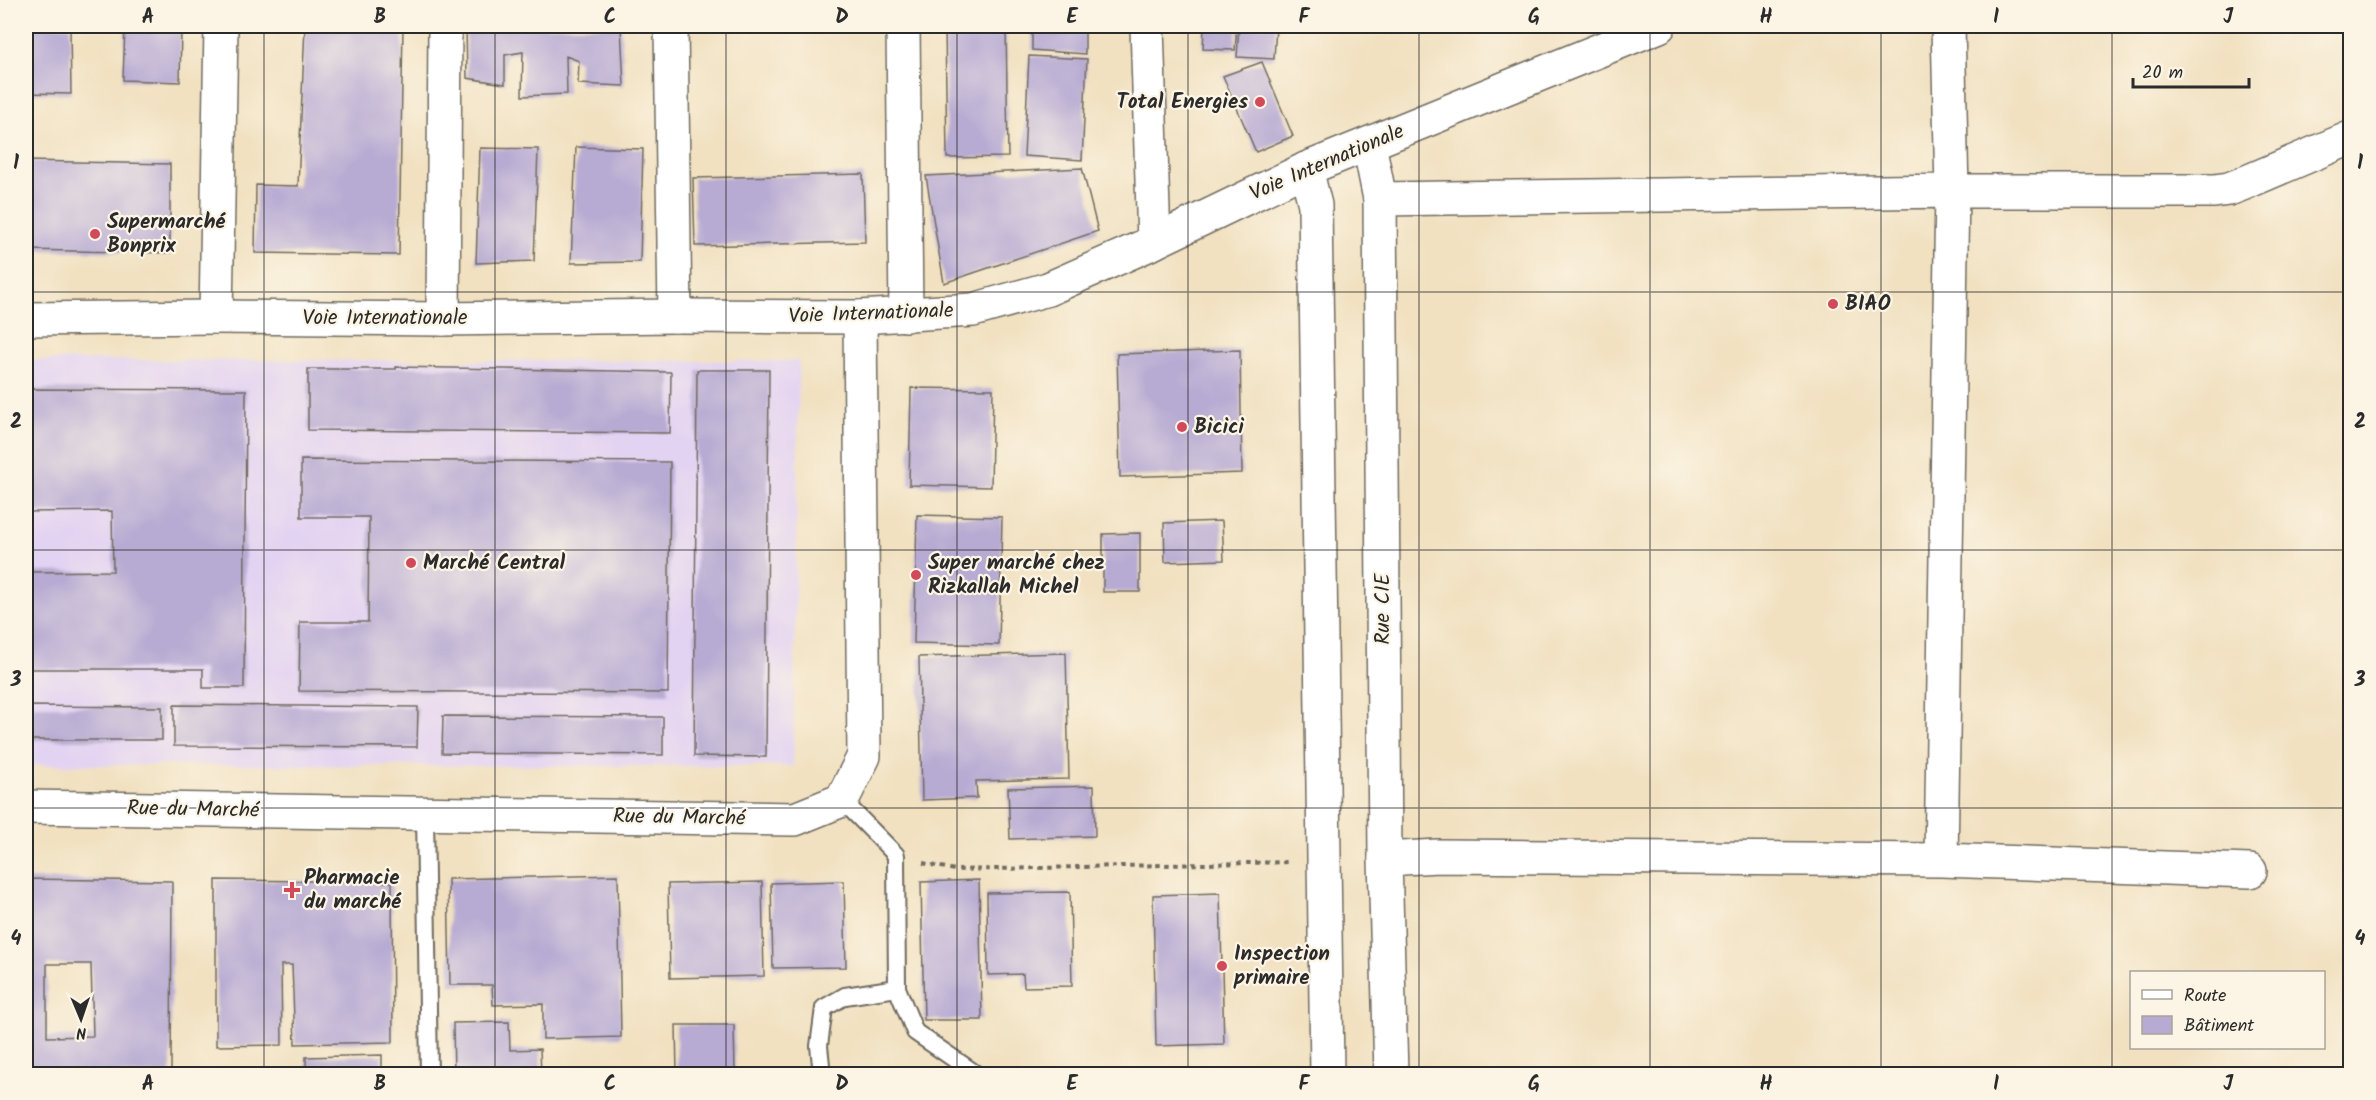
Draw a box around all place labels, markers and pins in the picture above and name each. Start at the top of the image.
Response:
place label: Total Energies [1116,86,1248,119]
marker: Total Energies [1253,95,1267,109]
place label: Supermarché Bonprix [107,206,227,263]
marker: Supermarché Bonprix [88,227,102,241]
place label: BIAO [1845,288,1891,321]
marker: BIAO [1826,297,1840,311]
place label: Bicici [1194,411,1245,444]
marker: Bicici [1175,420,1189,434]
place label: Marché Central [423,547,566,580]
place label: Super marché chez Rizkallah Michel [928,547,1105,604]
marker: Marché Central [404,556,418,570]
marker: Super marché chez Rizkallah Michel [909,568,923,582]
place label: Pharmacie du marché [304,862,402,919]
marker: Pharmacie du marché [285,883,299,897]
place label: Inspection primaire [1233,938,1330,995]
marker: Inspection primaire [1215,959,1229,973]

